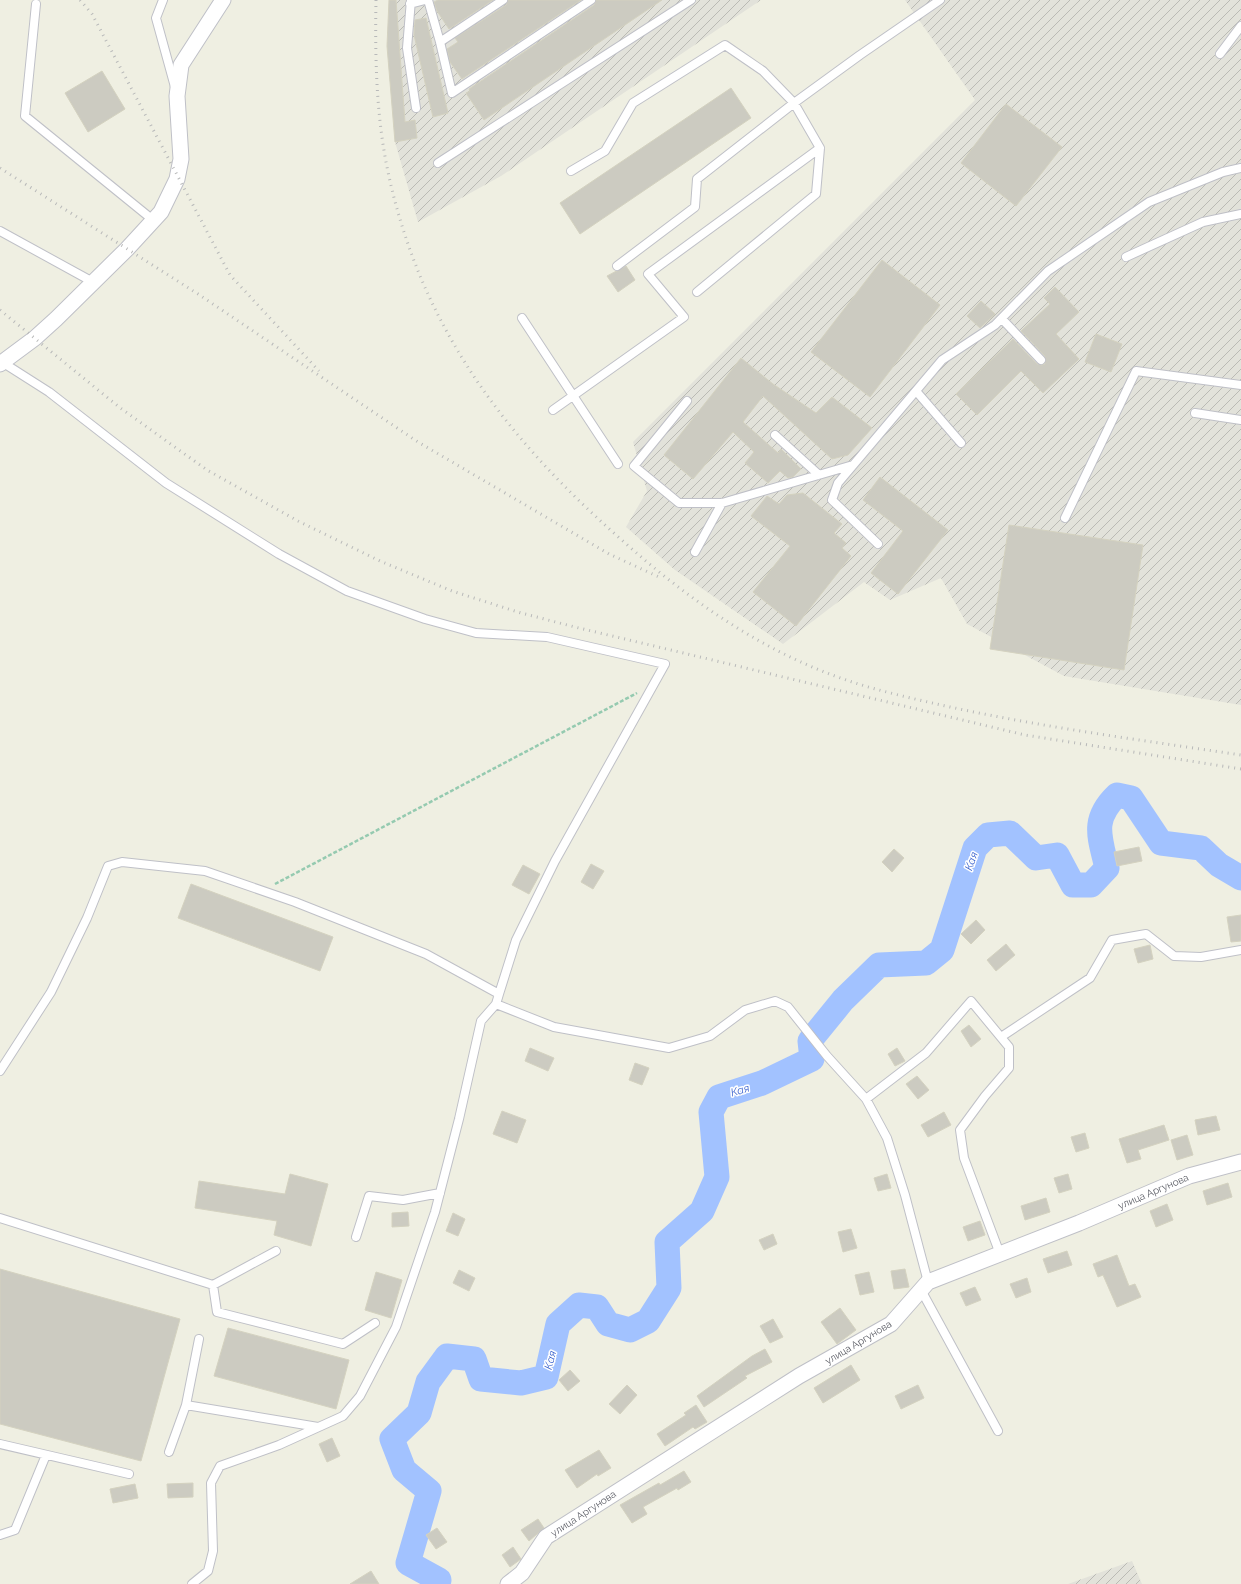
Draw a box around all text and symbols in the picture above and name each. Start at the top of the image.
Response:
water label: Кая [962,850,981,872]
water label: Кая [729,1081,751,1099]
street label: улица Аргунова [1116,1172,1190,1211]
street label: улица Аргунова [823,1318,893,1367]
water label: Кая [542,1349,559,1371]
street label: улица Аргунова [549,1488,618,1539]

